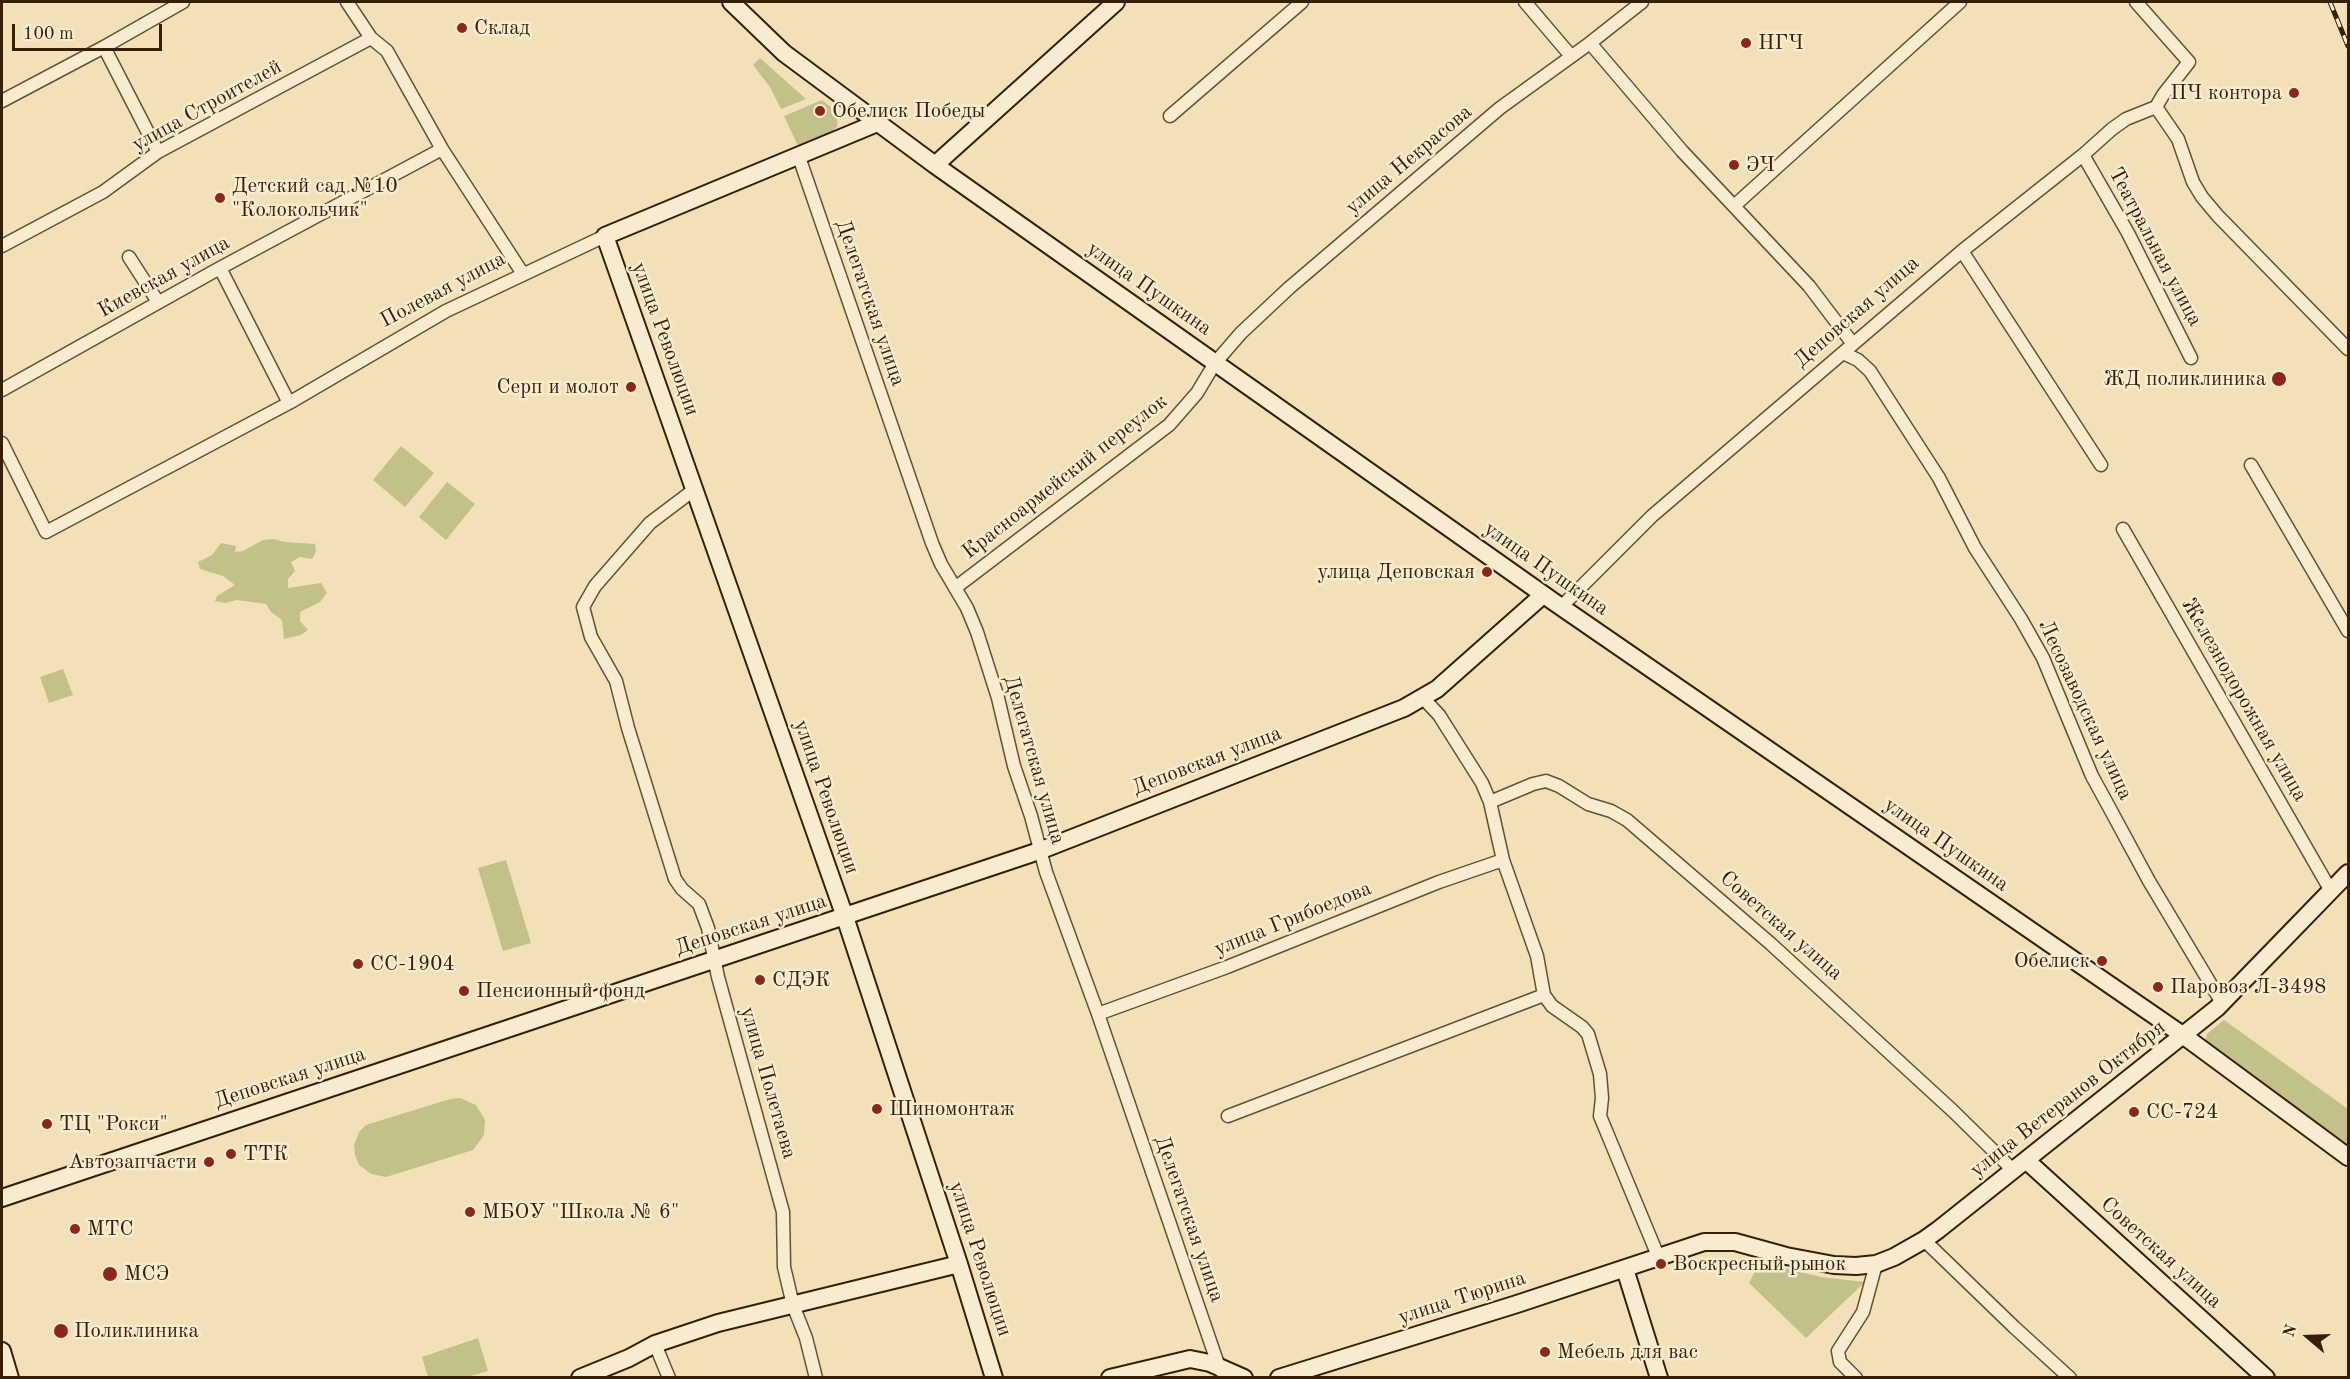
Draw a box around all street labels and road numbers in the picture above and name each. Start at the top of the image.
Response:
street label: улица Строителей [128,54,286,158]
street label: улица Некрасова [1341,100,1477,220]
street label: Театральная улица [2102,163,2208,331]
street label: Делегатская улица [830,216,910,390]
street label: Киевская улица [94,230,234,324]
street label: улица Пушкина [1082,237,1216,341]
street label: Полевая улица [376,246,510,334]
street label: Деповская улица [1789,251,1925,373]
street label: улица Революции [626,259,704,419]
street label: Красноармейский переулок [957,389,1173,565]
street label: улица Пушкина [1479,517,1613,621]
street label: Железнодорожная улица [2175,594,2313,806]
street label: Лесозаводская улица [2032,616,2138,804]
street label: Делегатская улица [998,673,1070,847]
street label: улица Революции [788,717,864,877]
street label: Деповская улица [1129,721,1285,801]
street label: улица Пушкина [1879,793,2013,897]
street label: Советская улица [1714,866,1848,986]
street label: улица Грибоедова [1211,876,1375,962]
street label: Деповская улица [672,889,830,961]
street label: улица Полетаева [734,1004,802,1162]
street label: улица Ветеранов Октября [1965,1015,2171,1183]
street label: Деповская улица [211,1042,369,1114]
street label: Делегатская улица [1149,1132,1229,1306]
street label: улица Революции [943,1178,1017,1340]
street label: Советская улица [2095,1192,2227,1314]
street label: улица Тюрина [1395,1266,1529,1330]

